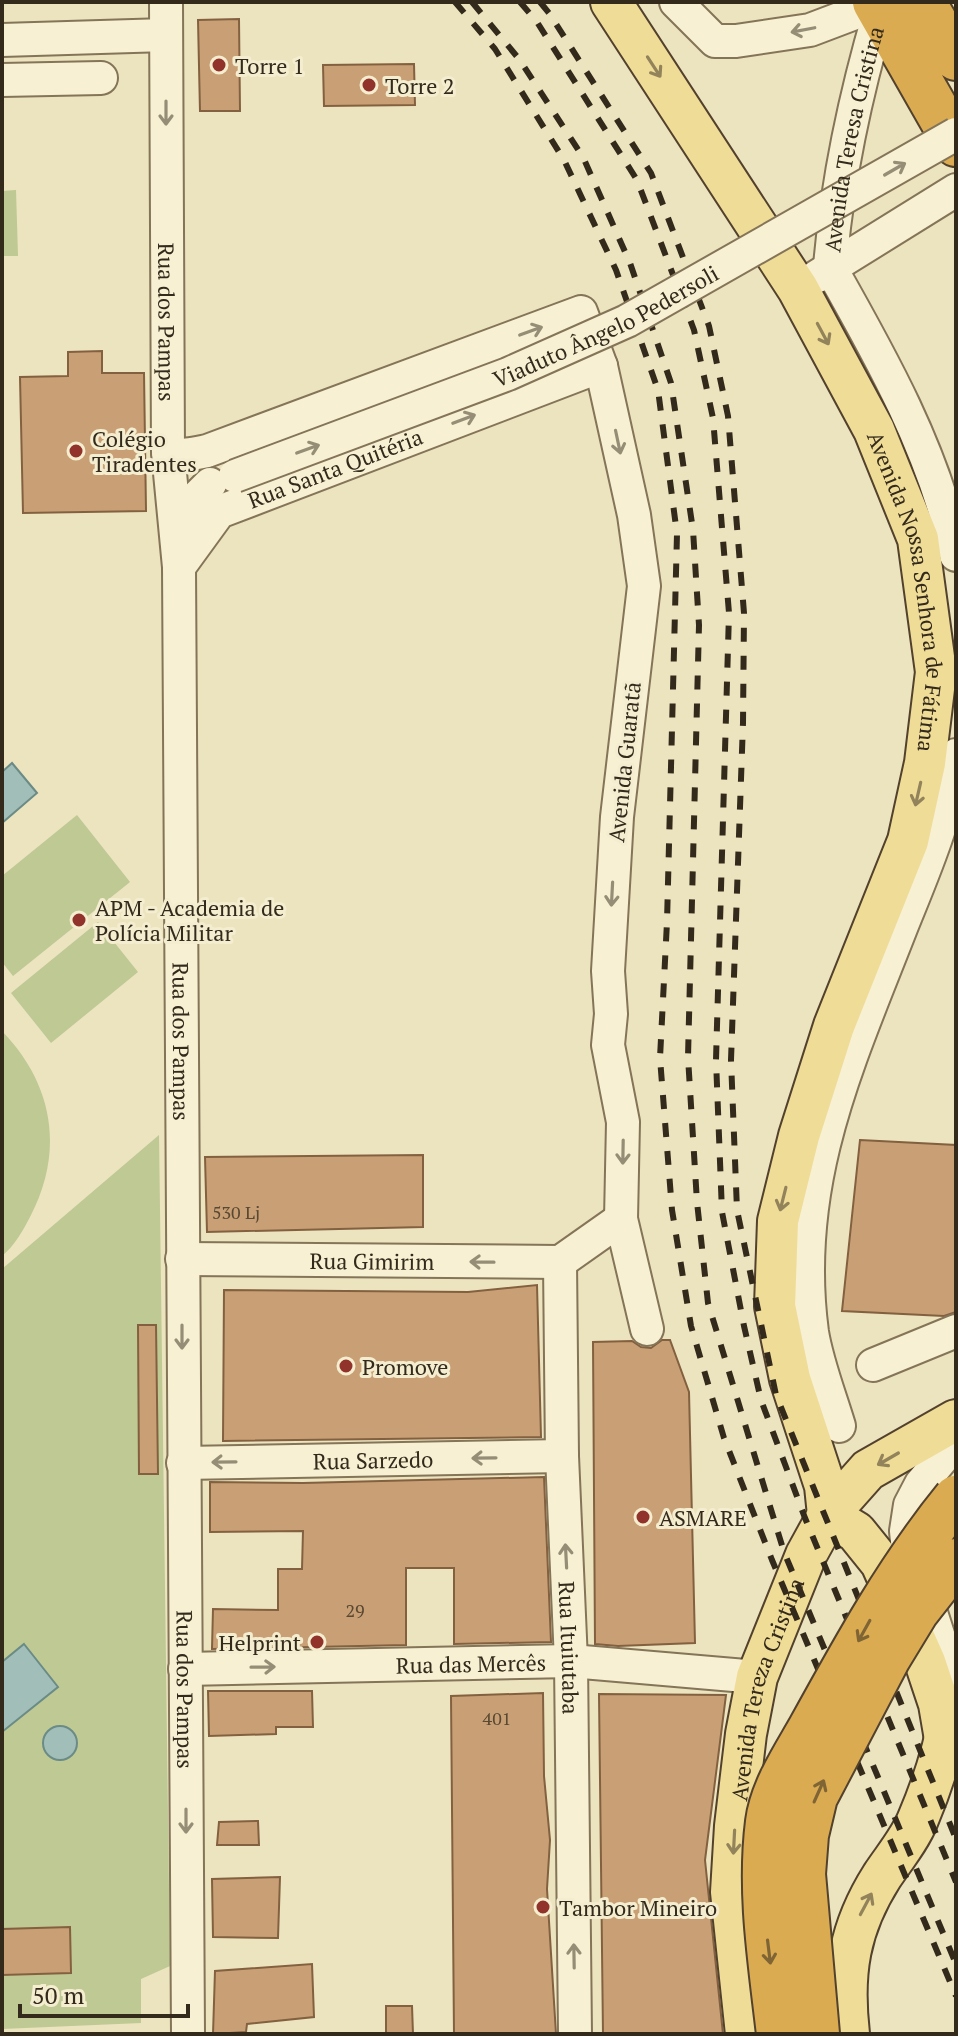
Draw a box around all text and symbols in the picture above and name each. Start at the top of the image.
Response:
one-way arrow [790,23,816,38]
street label: Avenida Teresa Cristina [817,23,889,254]
place label: Torre 1 [235,51,304,80]
marker: Torre 1 [210,56,228,74]
one-way arrow [645,56,662,78]
place label: Torre 2 [385,71,454,100]
marker: Torre 2 [360,76,378,94]
one-way arrow [158,99,174,126]
one-way arrow [883,161,906,177]
street label: Rua dos Pampas [153,243,182,401]
street label: Viaduto Ângelo Pedersoli [488,258,723,393]
one-way arrow [519,322,544,337]
one-way arrow [815,322,831,345]
one-way arrow [451,411,476,425]
street label: Rua Santa Quitéria [243,421,426,514]
place label: Colégio Tiradentes [92,424,197,478]
street label: Avenida Nossa Senhora de Fátima [861,427,951,754]
one-way arrow [611,429,626,455]
one-way arrow [295,441,320,455]
marker: Colégio Tiradentes [67,442,85,460]
street label: Avenida Guaratã [601,680,647,844]
one-way arrow [910,780,925,806]
one-way arrow [605,880,620,907]
place label: APM - Academia de Polícia Militar [95,893,284,947]
marker: APM - Academia de Polícia Militar [70,911,88,929]
street label: Rua dos Pampas [167,962,197,1121]
one-way arrow [615,1138,630,1165]
one-way arrow [775,1186,790,1212]
house number: 530 Lj [212,1200,260,1224]
street label: Rua Gimirim [310,1246,434,1276]
one-way arrow [469,1254,496,1269]
one-way arrow [174,1323,190,1350]
place label: Promove [362,1352,448,1381]
marker: Promove [337,1357,355,1375]
street label: Rua Sarzedo [312,1444,433,1475]
one-way arrow [471,1450,498,1465]
one-way arrow [877,1451,901,1467]
one-way arrow [211,1454,238,1470]
place label: ASMARE [659,1503,747,1532]
marker: ASMARE [634,1508,652,1526]
one-way arrow [559,1543,574,1570]
street label: Avenida Tereza Cristina [724,1573,810,1802]
street label: Rua Ituiutaba [553,1581,586,1715]
house number: 29 [345,1598,365,1622]
street label: Rua dos Pampas [171,1610,201,1769]
one-way arrow [856,1619,871,1643]
place label: Helprint [219,1628,301,1657]
marker: Helprint [308,1633,326,1651]
street label: Rua das Mercês [395,1647,546,1679]
one-way arrow [249,1660,276,1675]
house number: 401 [483,1706,511,1730]
one-way arrow [813,1779,828,1804]
one-way arrow [178,1807,194,1834]
one-way arrow [726,1828,741,1855]
one-way arrow [859,1892,875,1916]
place label: Tambor Mineiro [559,1893,717,1922]
marker: Tambor Mineiro [534,1898,552,1916]
one-way arrow [762,1938,777,1965]
one-way arrow [566,1943,582,1970]
scale bar [20,1968,188,2018]
text: 50 m [32,1979,84,2011]

